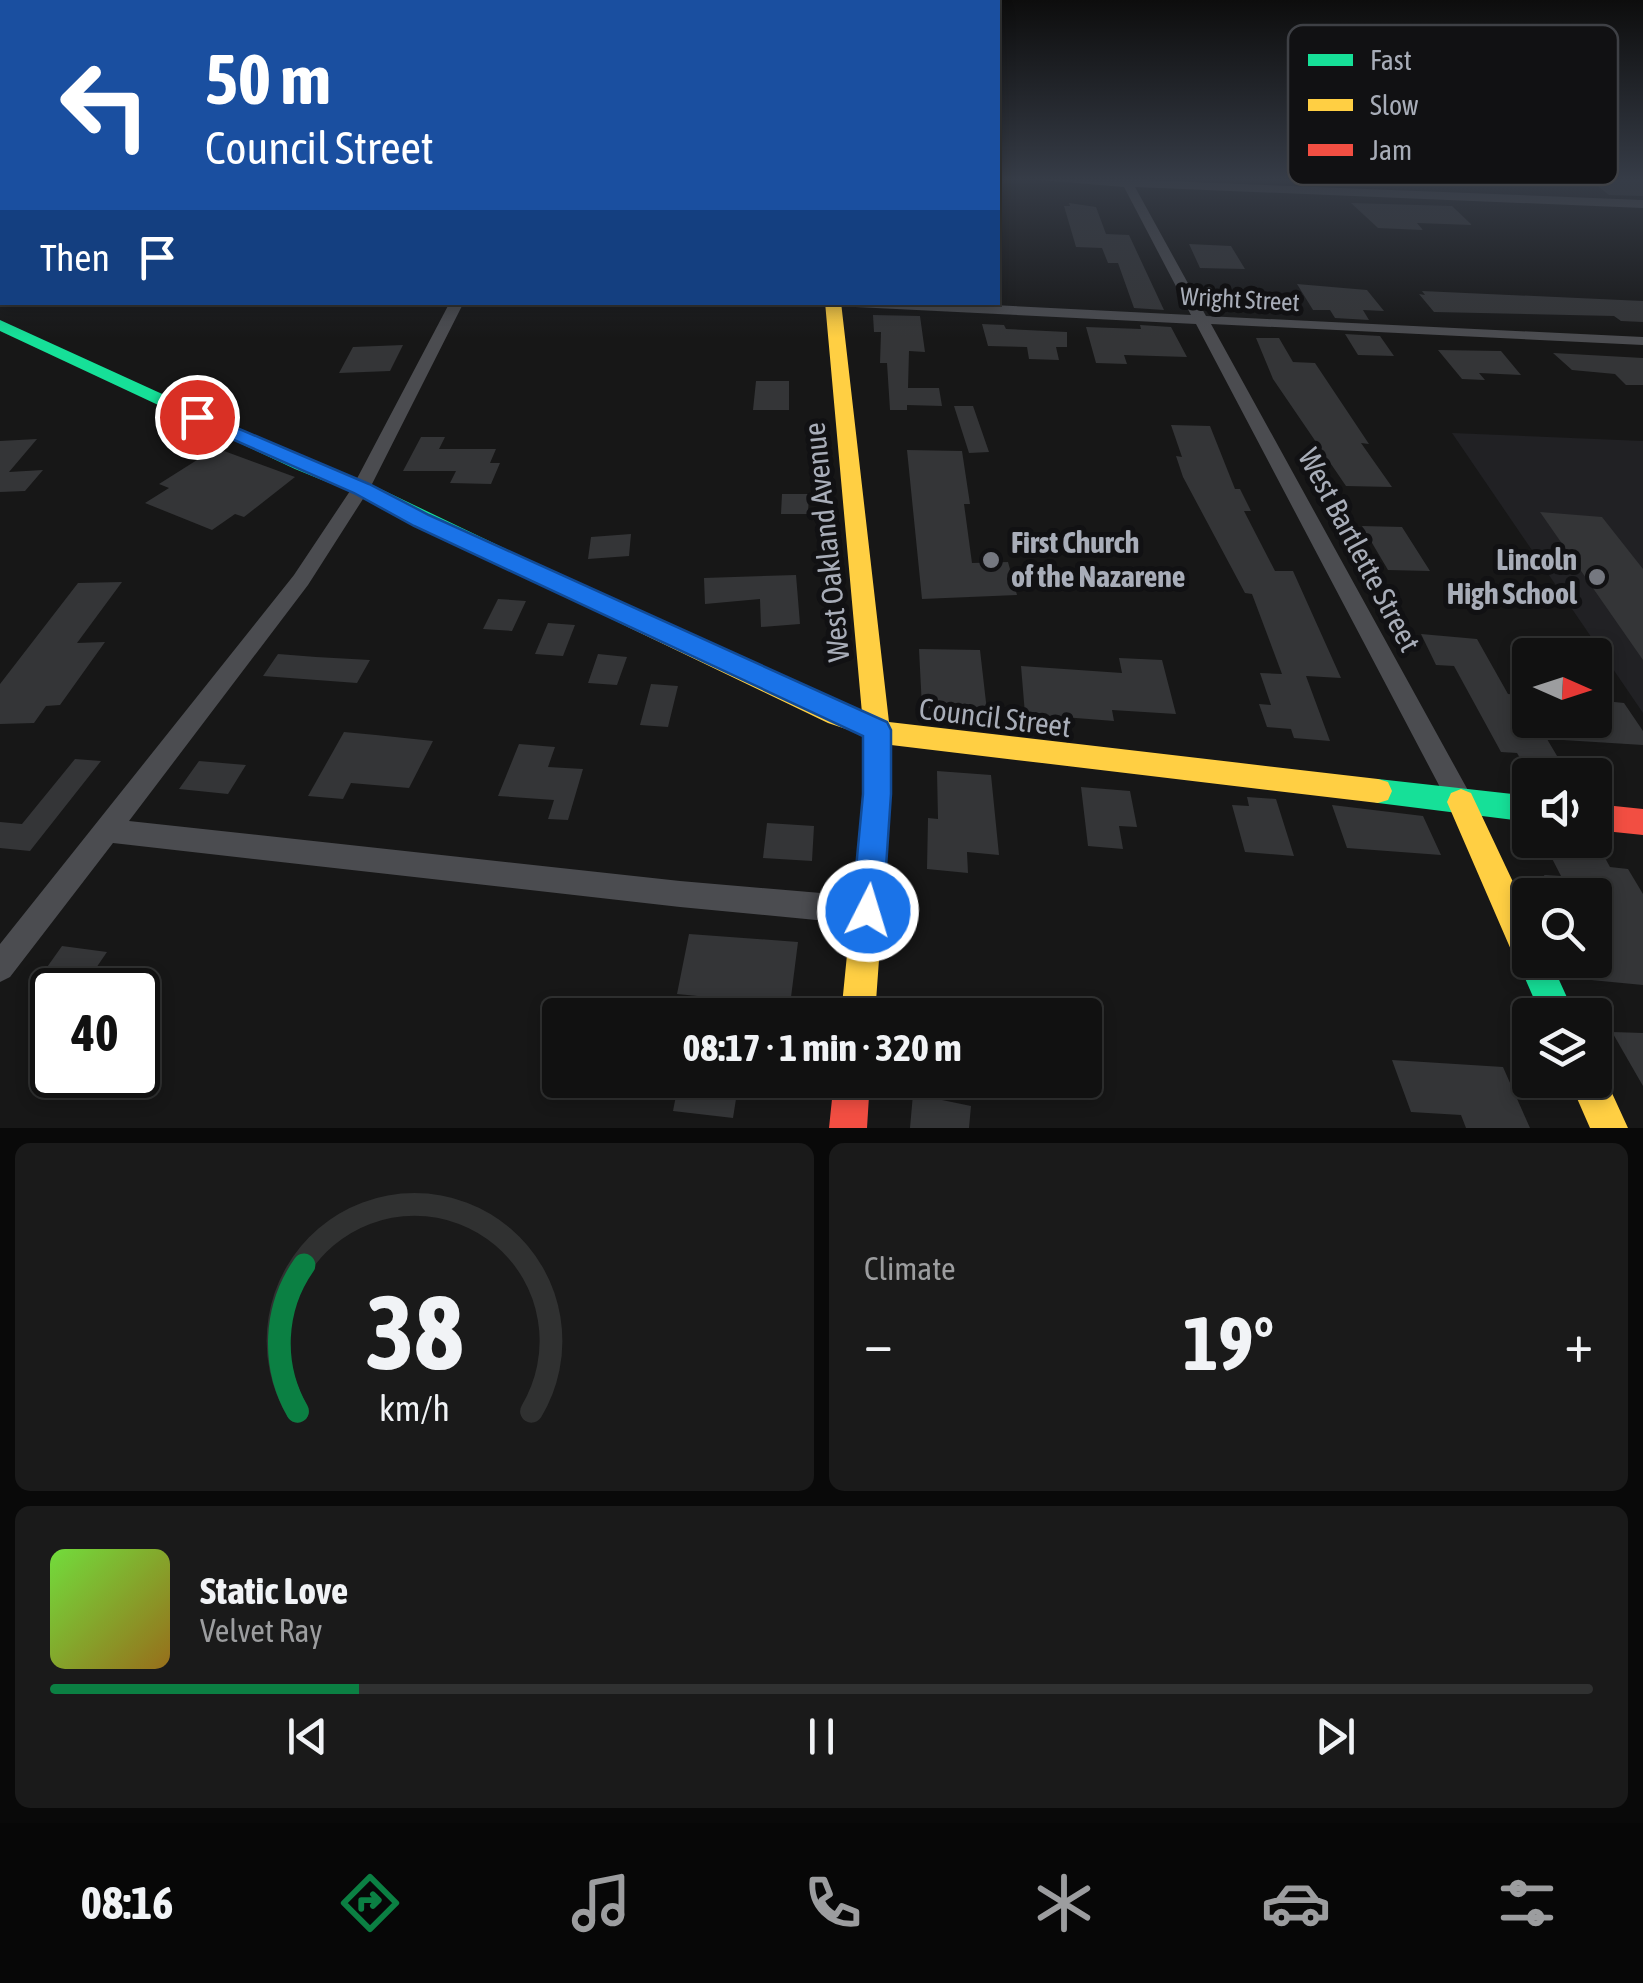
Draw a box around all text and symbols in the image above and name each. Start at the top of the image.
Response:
legend [1288,25,1618,185]
text: 50 m [205,39,331,119]
icon: left [40,40,170,170]
text: Fast [1370,44,1412,76]
text: Slow [1370,89,1419,121]
text: Council Street [205,122,434,174]
text: Jam [1370,134,1412,166]
icon: arrive [130,230,185,285]
text: Then [40,236,110,279]
street label: Wright Street [1180,282,1300,316]
pin [155,375,240,460]
icon: arrive [170,390,225,445]
street label: West Oakland Avenue [797,421,855,663]
street label: West Bartlette Street [1292,442,1428,657]
place label: First Church of the Nazarene [1011,525,1185,593]
place label: Lincoln High School [1447,542,1578,610]
marker: First Church of the Nazarene [980,549,1002,571]
marker: Lincoln High School [1586,566,1608,588]
north arrow [1512,638,1612,738]
map controls [1512,638,1612,1098]
street label: Council Street [917,691,1073,743]
button: sound [1512,758,1612,858]
position arrow [816,859,920,963]
button: search [1512,878,1612,978]
speed limit sign: 40 [30,968,160,1098]
button: layers [1512,998,1612,1098]
text: 08:17 · 1 min · 320 m [682,1026,962,1069]
text: Climate [864,1250,956,1287]
text: 38 [366,1272,463,1391]
text: 19° [1183,1300,1274,1386]
text: − [864,1311,893,1374]
text: + [1564,1311,1593,1374]
text: km/h [379,1388,450,1429]
text: Static Love [200,1569,348,1612]
text: Velvet Ray [200,1612,322,1649]
icon: previous [280,1709,335,1764]
icon: pause [794,1709,849,1764]
icon: next [1308,1709,1363,1764]
icon: directions [335,1868,405,1938]
icon: music [566,1868,636,1938]
icon: phone [798,1868,868,1938]
icon: climate [1029,1868,1099,1938]
icon: car [1261,1868,1331,1938]
icon: filters [1492,1868,1562,1938]
text: 08:16 [81,1877,173,1929]

